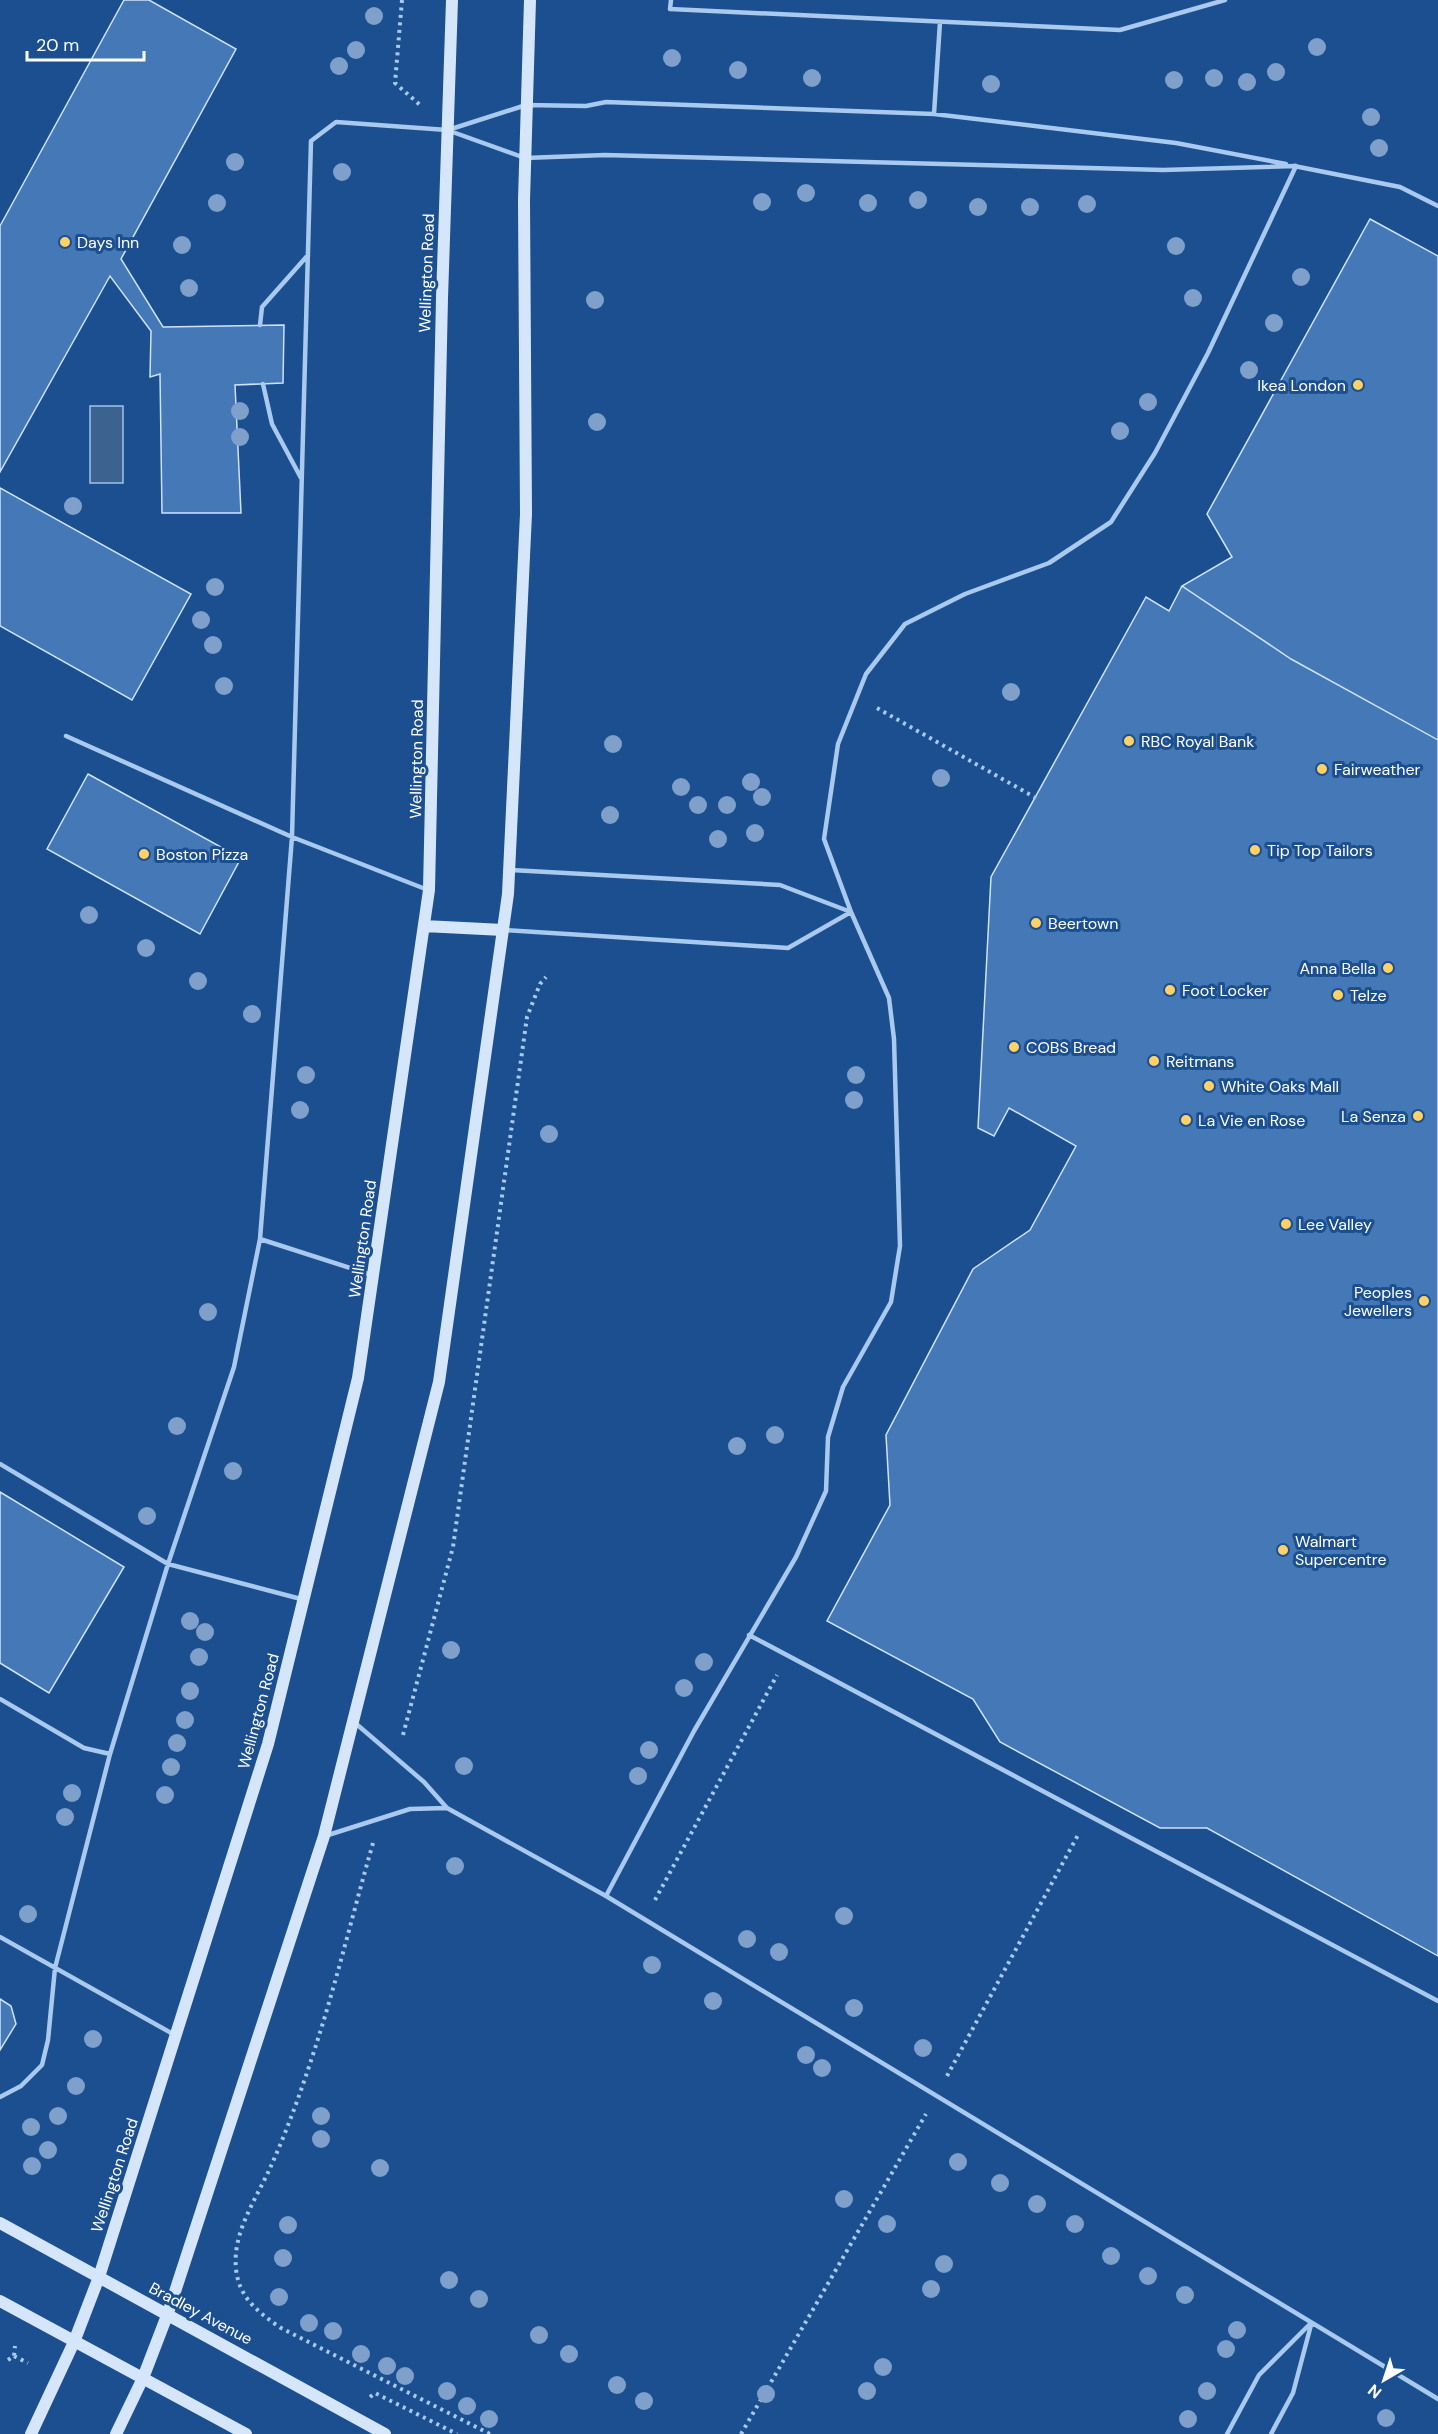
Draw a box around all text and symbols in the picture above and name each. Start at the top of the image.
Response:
scale bar [27,24,144,62]
text: 20 m [36,33,79,57]
street label: Wellington Road [414,213,439,333]
place label: Days Inn [77,232,139,253]
marker: Days Inn [58,235,72,249]
place label: Ikea London [1257,375,1346,396]
marker: Ikea London [1351,378,1365,392]
street label: Wellington Road [405,699,428,819]
place label: RBC Royal Bank [1141,731,1254,752]
marker: RBC Royal Bank [1122,734,1136,748]
place label: Fairweather [1334,759,1421,780]
marker: Fairweather [1315,762,1329,776]
place label: Tip Top Tailors [1267,840,1373,861]
marker: Tip Top Tailors [1248,843,1262,857]
place label: Boston Pizza [156,844,248,865]
marker: Boston Pizza [137,847,151,861]
place label: Beertown [1048,913,1118,934]
marker: Beertown [1029,916,1043,930]
place label: Anna Bella [1299,958,1376,979]
marker: Anna Bella [1381,961,1395,975]
place label: Foot Locker [1182,980,1269,1001]
marker: Foot Locker [1163,983,1177,997]
place label: Telze [1350,985,1387,1006]
marker: Telze [1331,988,1345,1002]
place label: COBS Bread [1026,1037,1116,1058]
marker: COBS Bread [1007,1040,1021,1054]
place label: Reitmans [1166,1051,1234,1072]
marker: Reitmans [1147,1054,1161,1068]
place label: White Oaks Mall [1221,1076,1339,1097]
marker: White Oaks Mall [1202,1079,1216,1093]
place label: La Senza [1341,1106,1406,1127]
marker: La Senza [1411,1109,1425,1123]
place label: La Vie en Rose [1198,1110,1305,1131]
marker: La Vie en Rose [1179,1113,1193,1127]
street label: Wellington Road [344,1179,381,1299]
place label: Lee Valley [1298,1214,1372,1235]
marker: Lee Valley [1279,1217,1293,1231]
place label: Peoples Jewellers [1344,1282,1412,1321]
marker: Peoples Jewellers [1417,1294,1431,1308]
place label: Walmart Supercentre [1295,1531,1387,1570]
marker: Walmart Supercentre [1276,1543,1290,1557]
street label: Wellington Road [233,1651,284,1771]
street label: Wellington Road [86,2115,143,2235]
street label: Bradley Avenue [145,2277,256,2350]
north arrow [1354,2350,1414,2410]
text: N [1364,2379,1386,2403]

